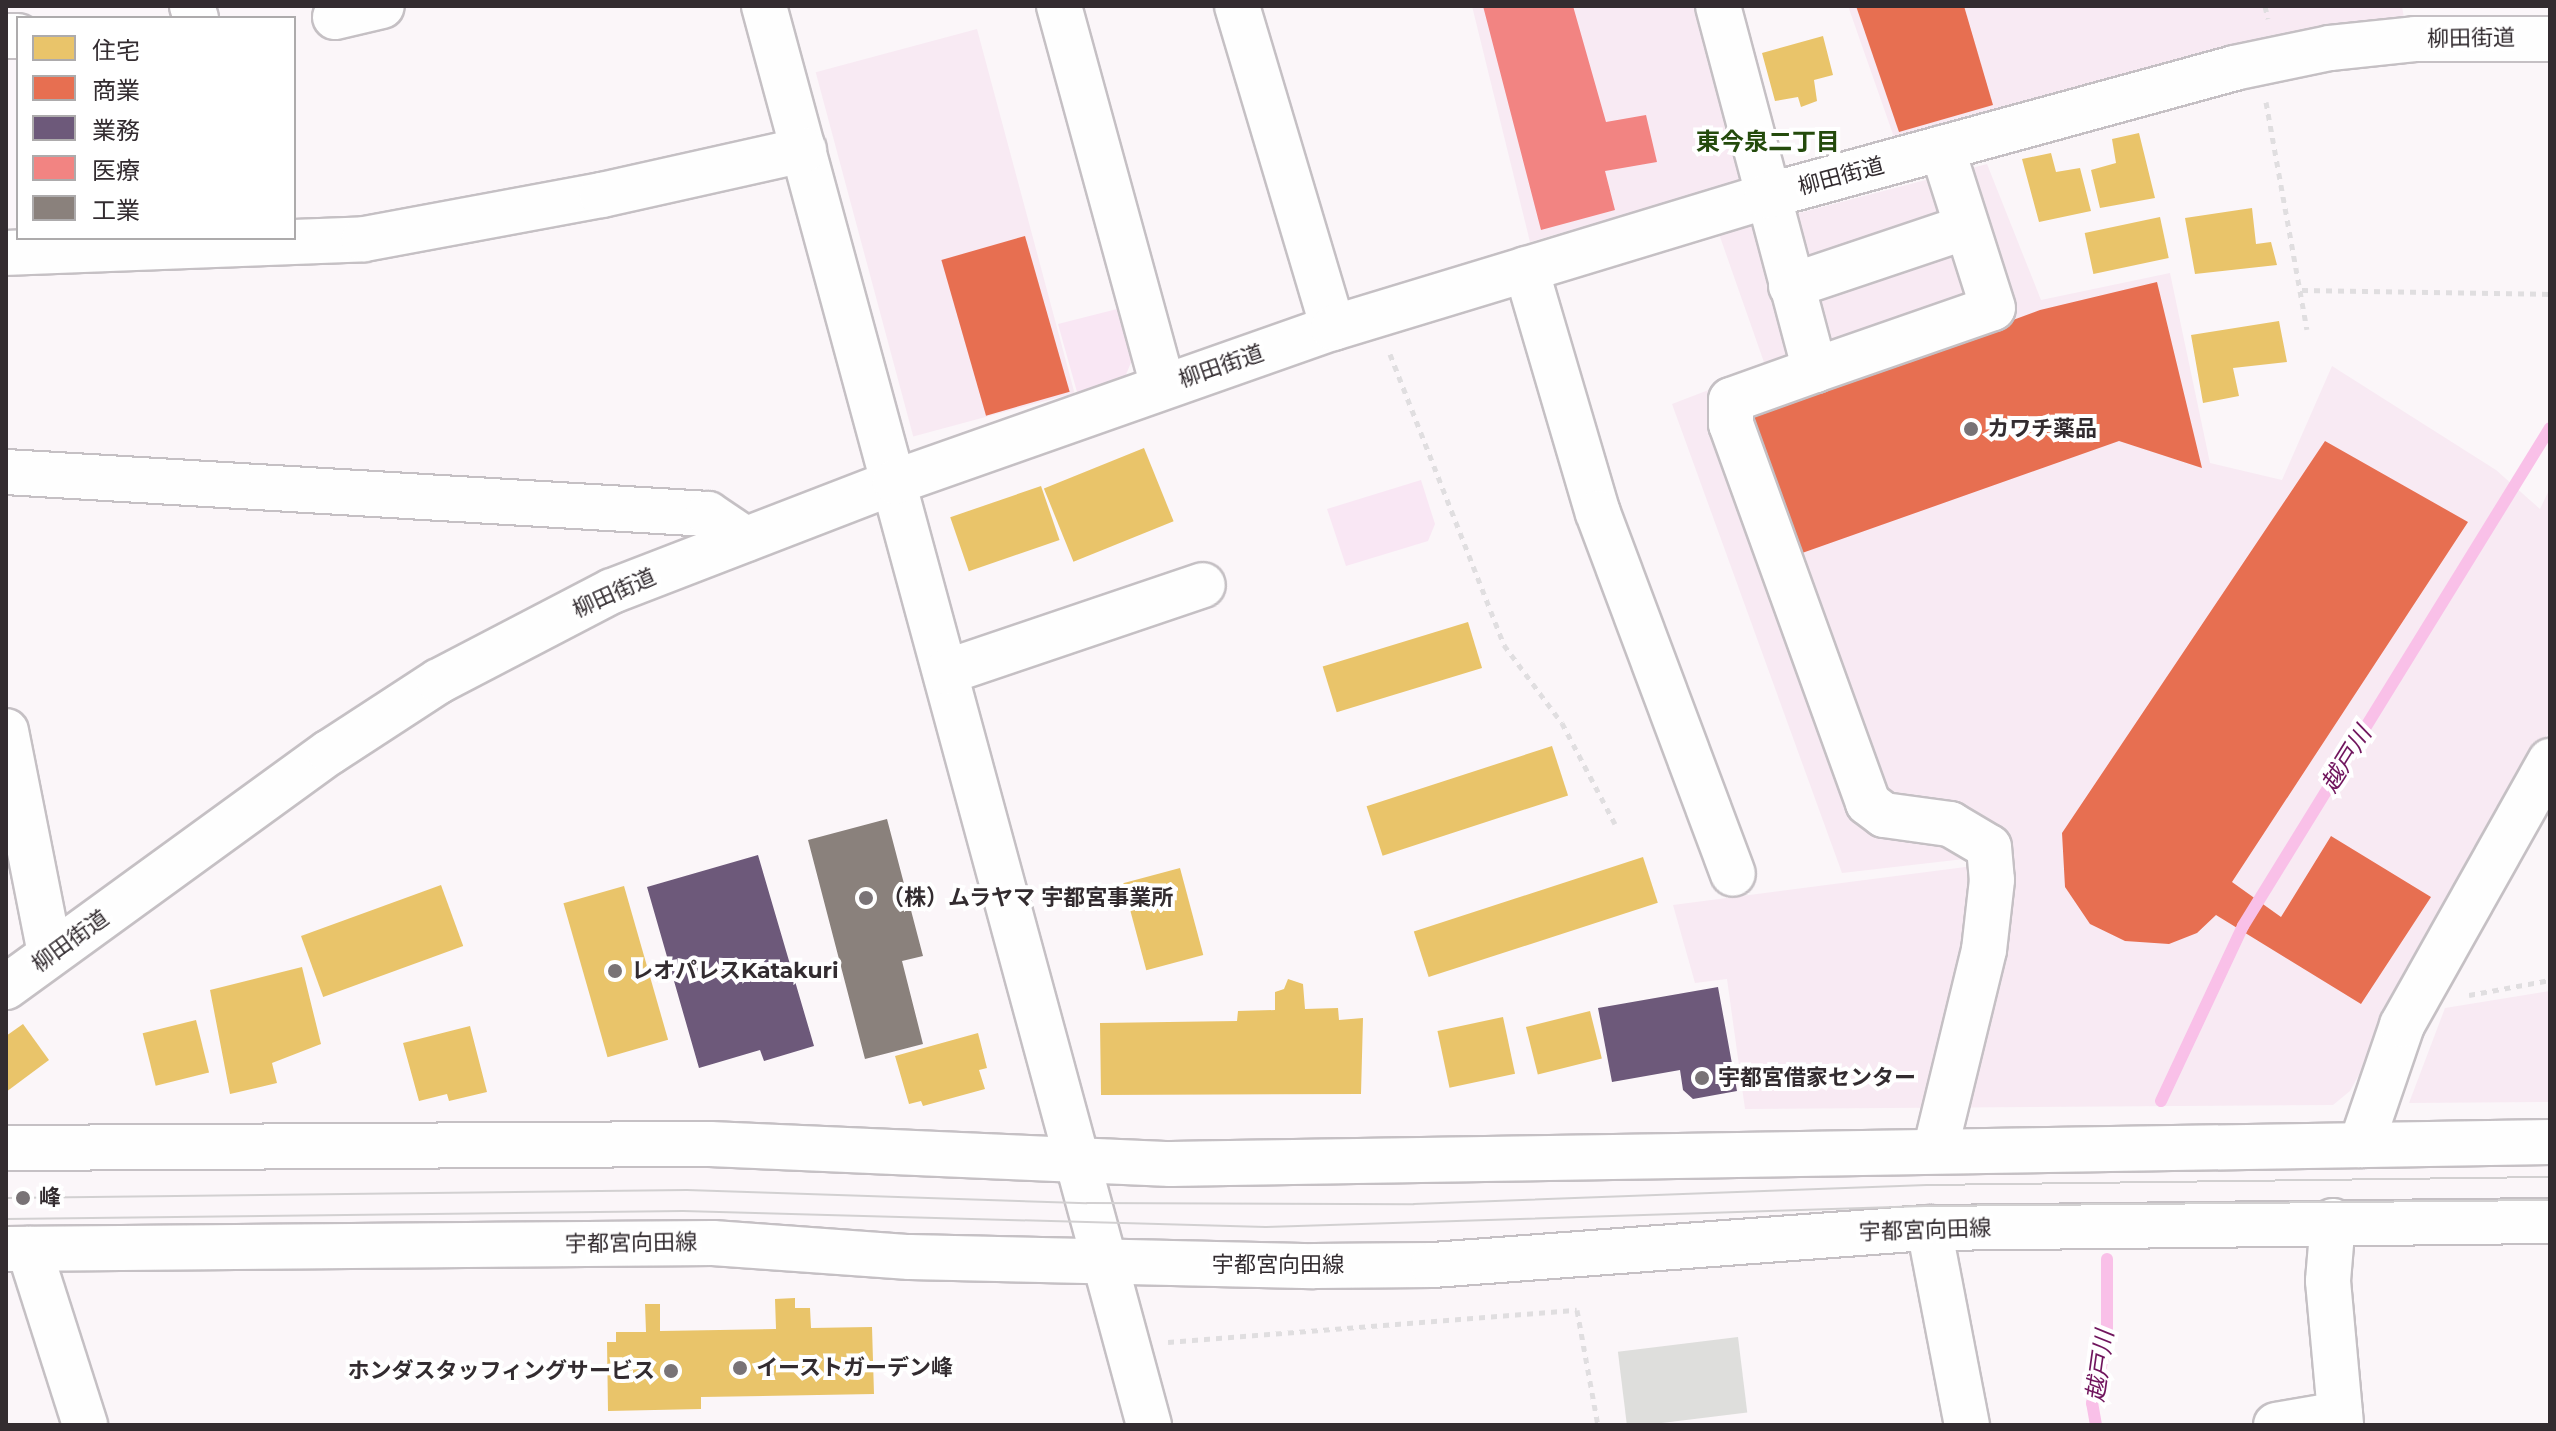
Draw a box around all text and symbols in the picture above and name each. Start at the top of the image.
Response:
legend [16,16,296,240]
street label: 柳田街道 [2427,24,2515,52]
text: 住宅 [92,36,140,65]
text: 商業 [92,76,140,105]
text: 業務 [92,116,140,145]
district label: 東今泉二丁目 [1696,128,1840,156]
street label: 柳田街道 [1795,152,1887,200]
text: 医療 [92,156,140,185]
text: 工業 [92,196,140,225]
street label: 柳田街道 [1175,339,1267,393]
place label: カワチ薬品 [1987,416,2097,442]
marker: カワチ薬品 [1962,420,1980,438]
street label: 柳田街道 [568,563,660,623]
water label: 越戸川 [2315,721,2377,797]
place label: （株）ムラヤマ 宇都宮事業所 [882,885,1174,911]
marker: （株）ムラヤマ 宇都宮事業所 [857,889,875,907]
street label: 柳田街道 [27,904,113,978]
place label: レオパレスKatakuri [631,958,839,984]
marker: レオパレスKatakuri [606,962,624,980]
place label: 宇都宮借家センター [1718,1065,1916,1091]
marker: 宇都宮借家センター [1693,1069,1711,1087]
place label: 峰 [39,1185,61,1211]
marker: 峰 [14,1189,32,1207]
street label: 宇都宮向田線 [1859,1215,1991,1245]
street label: 宇都宮向田線 [565,1229,697,1257]
street label: 宇都宮向田線 [1212,1252,1344,1278]
water label: 越戸川 [2081,1328,2119,1404]
place label: イーストガーデン峰 [756,1355,954,1381]
place label: ホンダスタッフィングサービス [347,1358,655,1384]
marker: イーストガーデン峰 [731,1359,749,1377]
marker: ホンダスタッフィングサービス [662,1362,680,1380]

